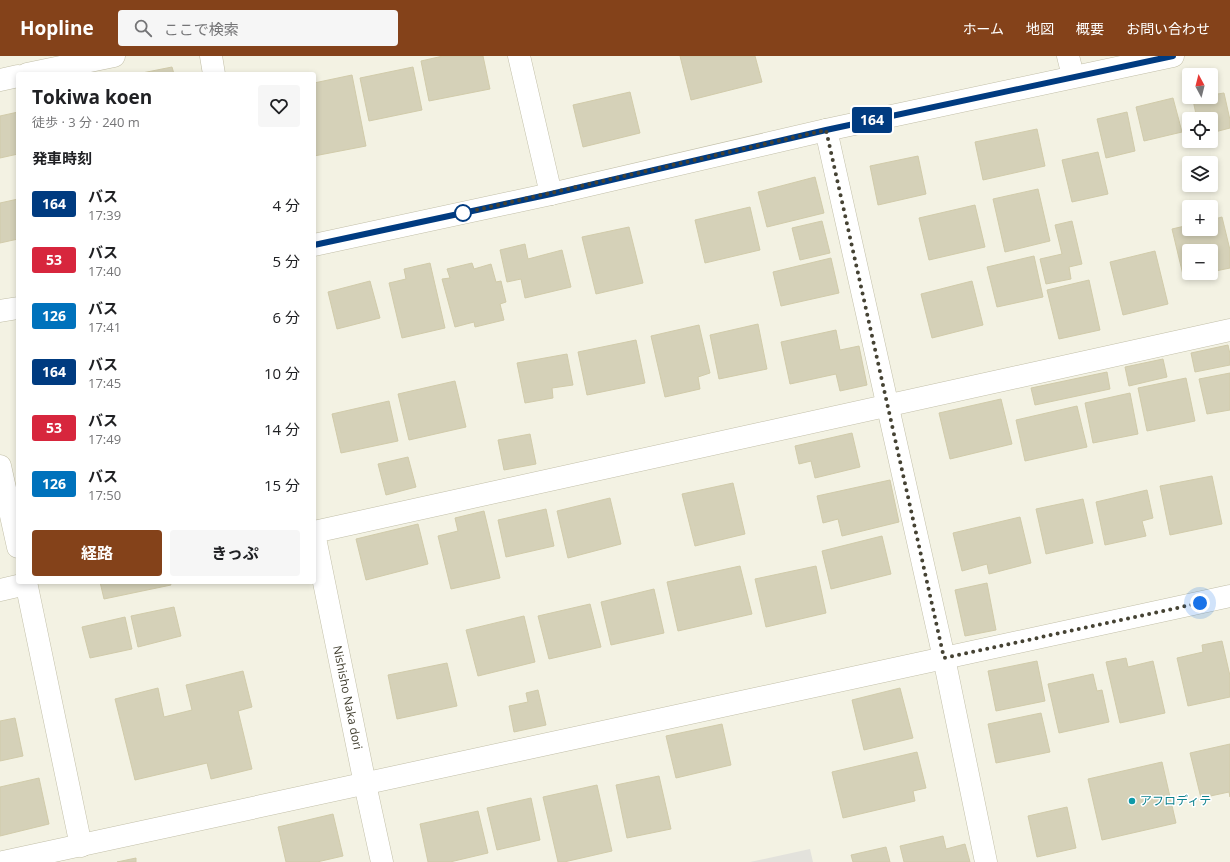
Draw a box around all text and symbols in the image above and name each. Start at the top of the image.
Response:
search box [118,10,398,46]
text: Hopline [20,15,94,41]
icon: search [132,17,154,39]
text: ここで検索 [164,19,239,39]
text: ホーム [962,19,1004,38]
text: 地図 [1026,19,1054,38]
text: 概要 [1076,19,1104,38]
text: お問い合わせ [1126,19,1210,38]
north arrow [1182,68,1218,104]
map controls [1182,68,1218,280]
text: Tokiwa koen [32,84,152,110]
button: heart [258,85,300,127]
line badge: 164 [849,107,895,133]
text: 164 [860,110,884,129]
button: locate [1182,112,1218,148]
text: 徒歩 · 3 分 · 240 m [32,113,140,131]
text: 発車時刻 [32,148,92,168]
button: layers [1182,156,1218,192]
text: バス [88,186,118,206]
text: 164 [42,194,66,213]
text: 4 分 [273,195,300,215]
button: + [1182,200,1218,236]
unlabelled marker [454,204,472,222]
text: 17:39 [88,206,121,224]
text: バス [88,242,118,262]
button: − [1182,244,1218,280]
text: 53 [46,250,62,269]
text: 5 分 [273,251,300,271]
text: 17:40 [88,262,121,280]
text: バス [88,298,118,318]
text: 126 [42,306,66,325]
text: 6 分 [273,307,300,327]
text: 17:41 [88,318,121,336]
text: バス [88,354,118,374]
text: 164 [42,362,66,381]
text: 10 分 [264,363,300,383]
text: 17:45 [88,374,121,392]
text: バス [88,410,118,430]
text: 53 [46,418,62,437]
text: 14 分 [264,419,300,439]
text: 17:49 [88,430,121,448]
text: バス [88,466,118,486]
text: 126 [42,474,66,493]
text: 15 分 [264,475,300,495]
text: 17:50 [88,486,121,504]
button: 経路 [32,530,162,576]
button: きっぷ [170,530,300,576]
your location [1190,593,1210,613]
street label: Nishisho Naka dori [329,644,367,751]
place label: アフロディテ [1140,792,1211,809]
marker: アフロディテ [1127,796,1137,806]

